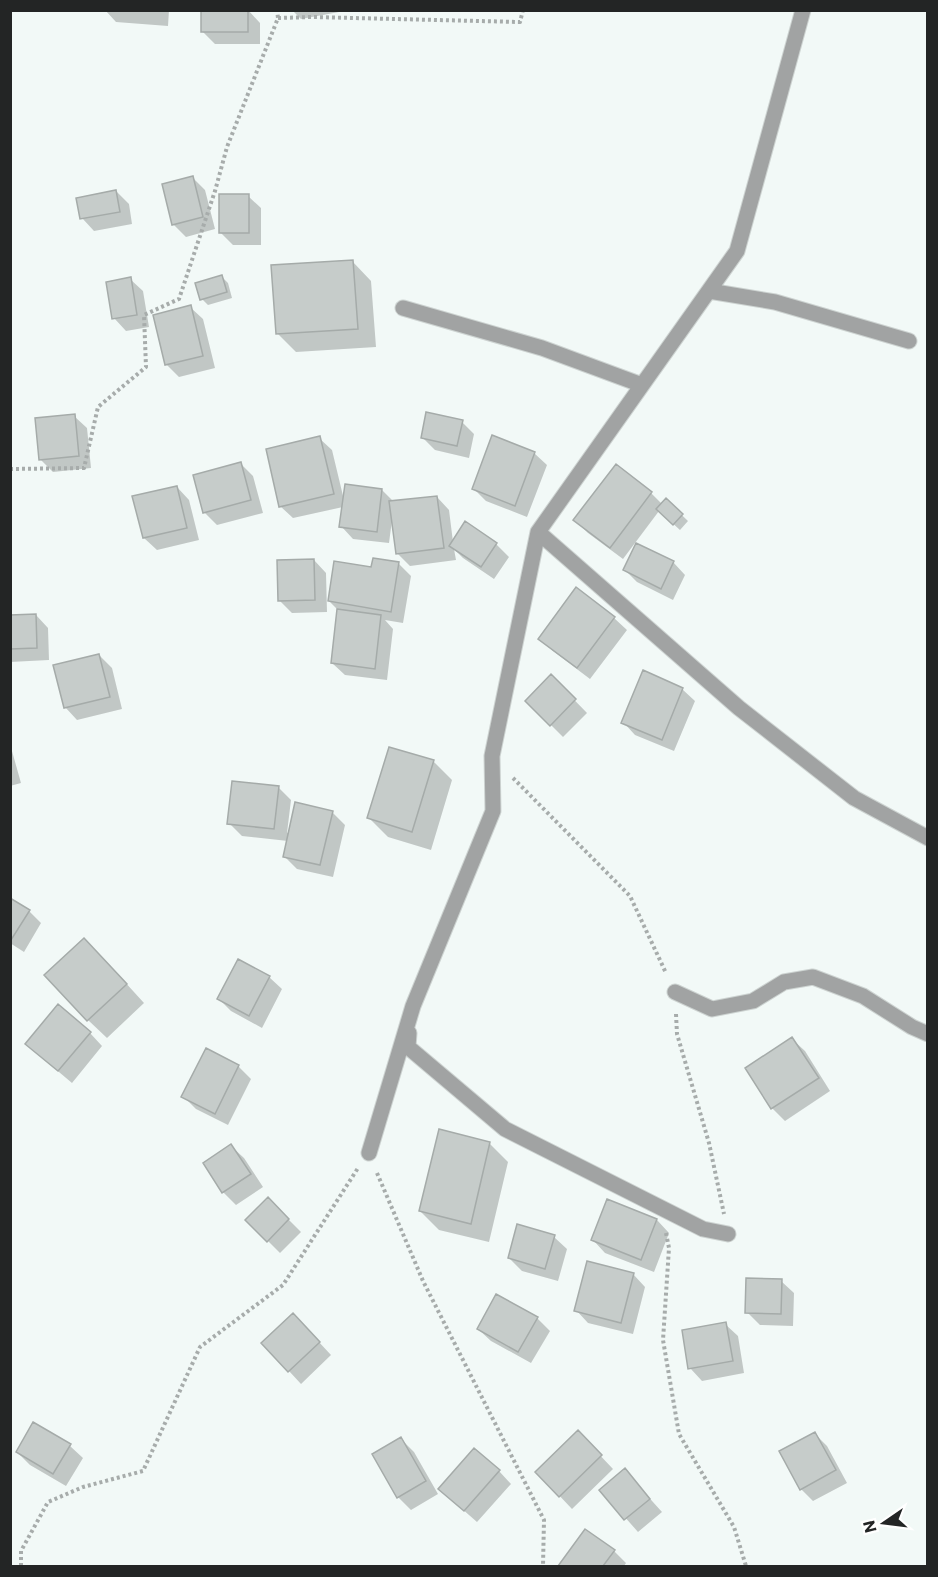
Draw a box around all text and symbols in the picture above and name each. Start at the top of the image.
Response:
north arrow [854,1493,914,1553]
text: N [858,1519,880,1535]

